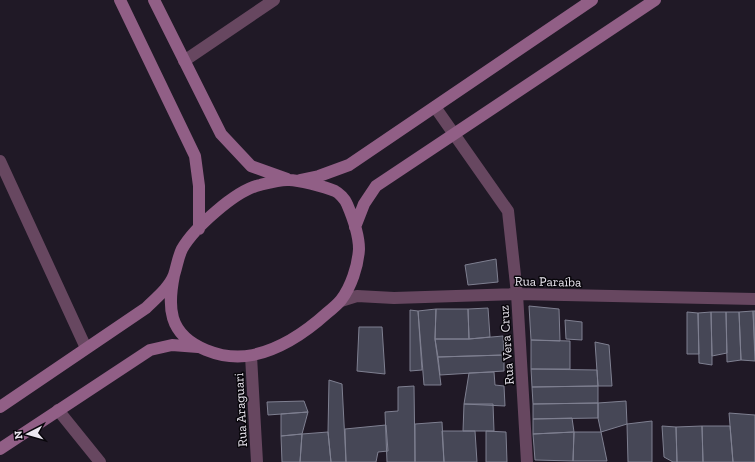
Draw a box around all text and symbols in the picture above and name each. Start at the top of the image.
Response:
street label: Rua Paraíba [514,273,582,290]
street label: Rua Vera Cruz [496,305,517,385]
street label: Rua Araguari [231,372,250,447]
north arrow [8,414,48,454]
text: N [12,430,25,440]

